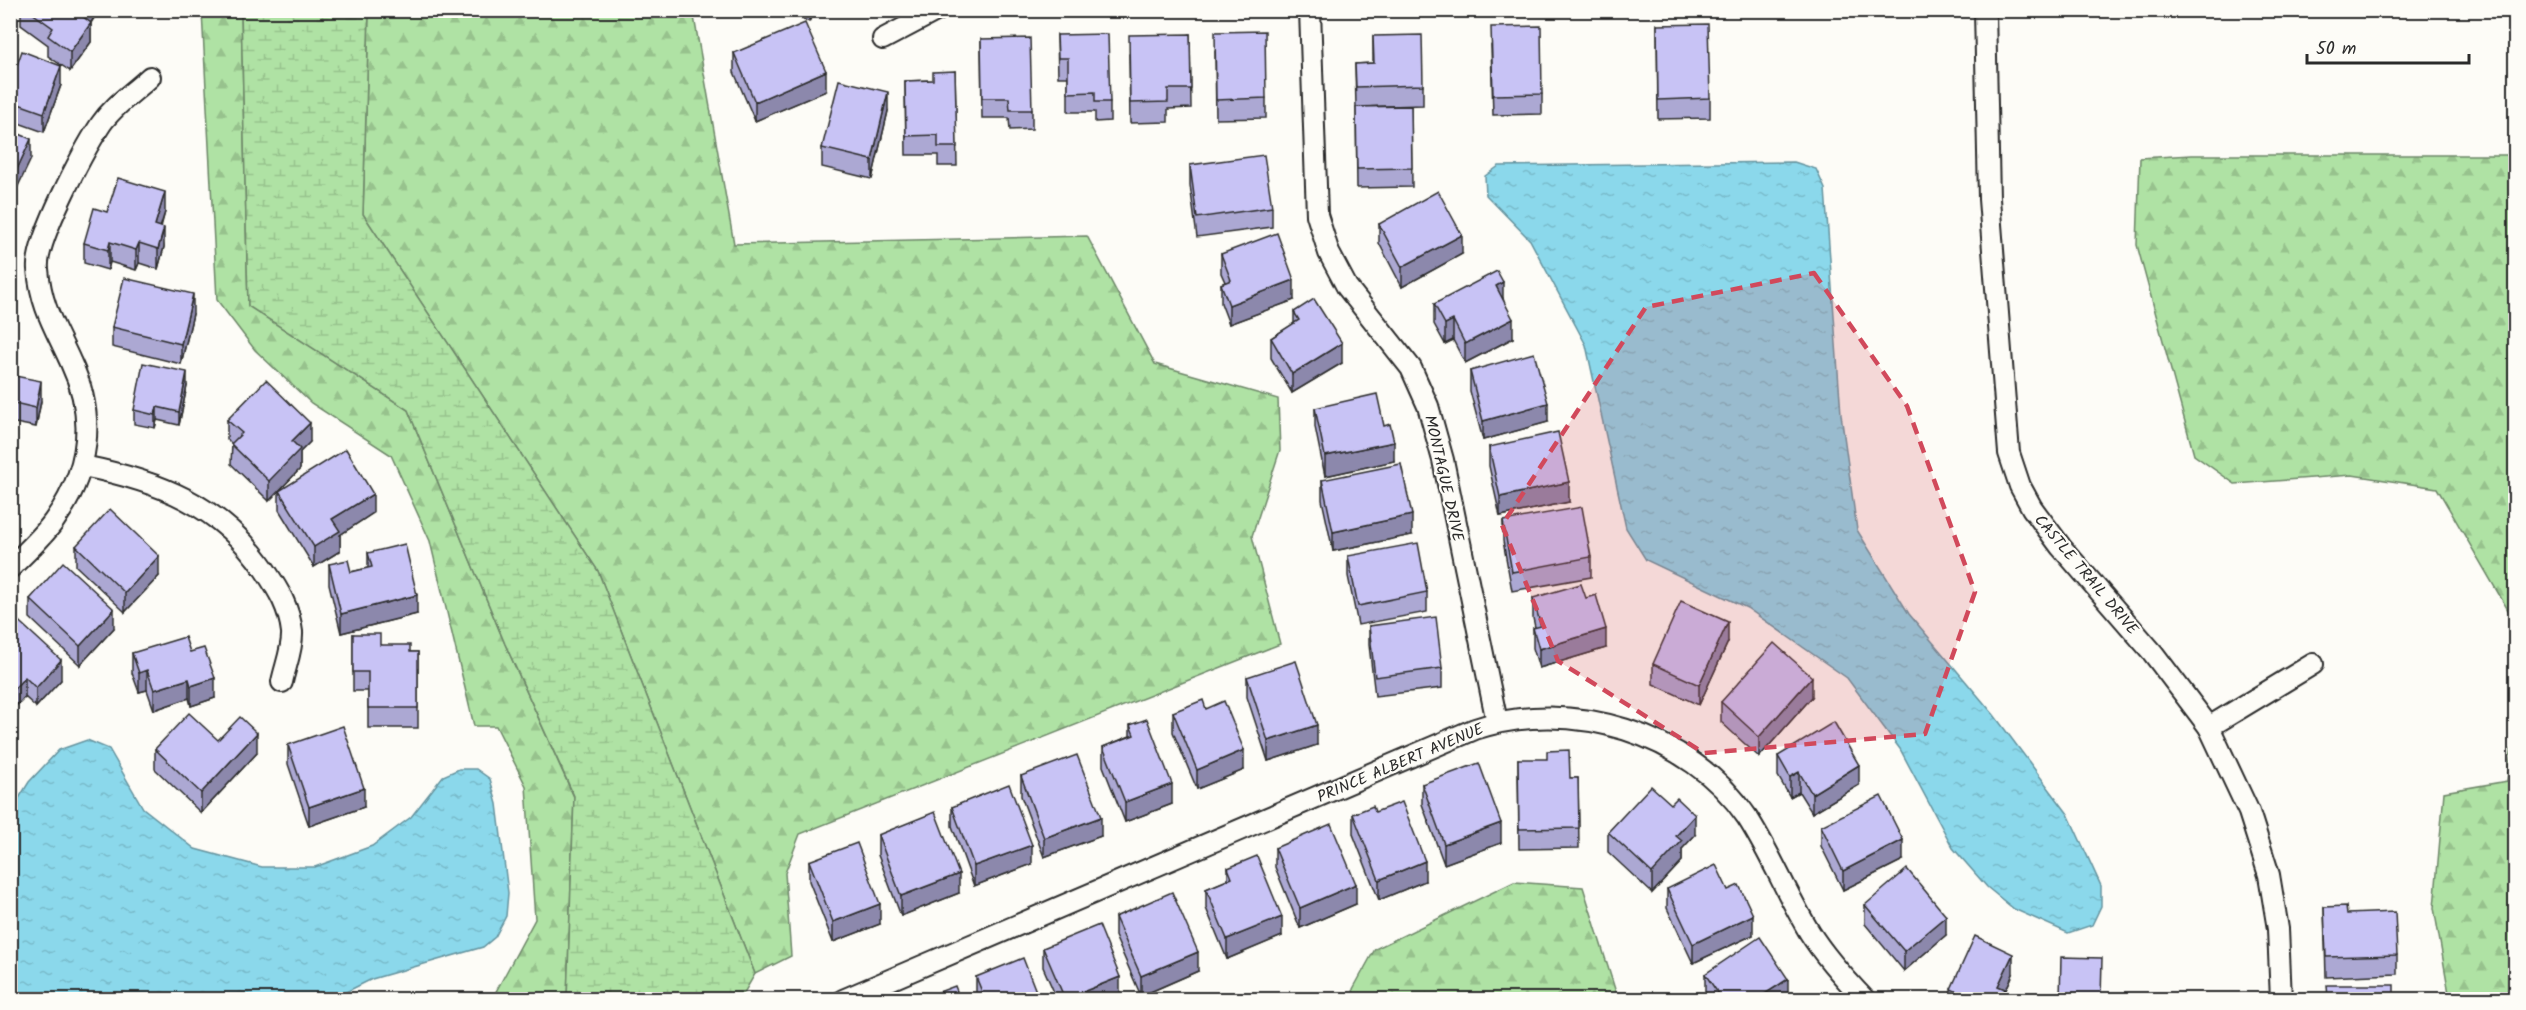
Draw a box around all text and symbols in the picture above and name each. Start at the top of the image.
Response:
scale bar [2307,27,2469,65]
text: 50 m [2316,35,2356,64]
street label: MONTAGUE DRIVE [1417,413,1470,545]
street label: CASTLE TRAIL DRIVE [2028,509,2144,641]
street label: PRINCE ALBERT AVENUE [1313,717,1488,810]

